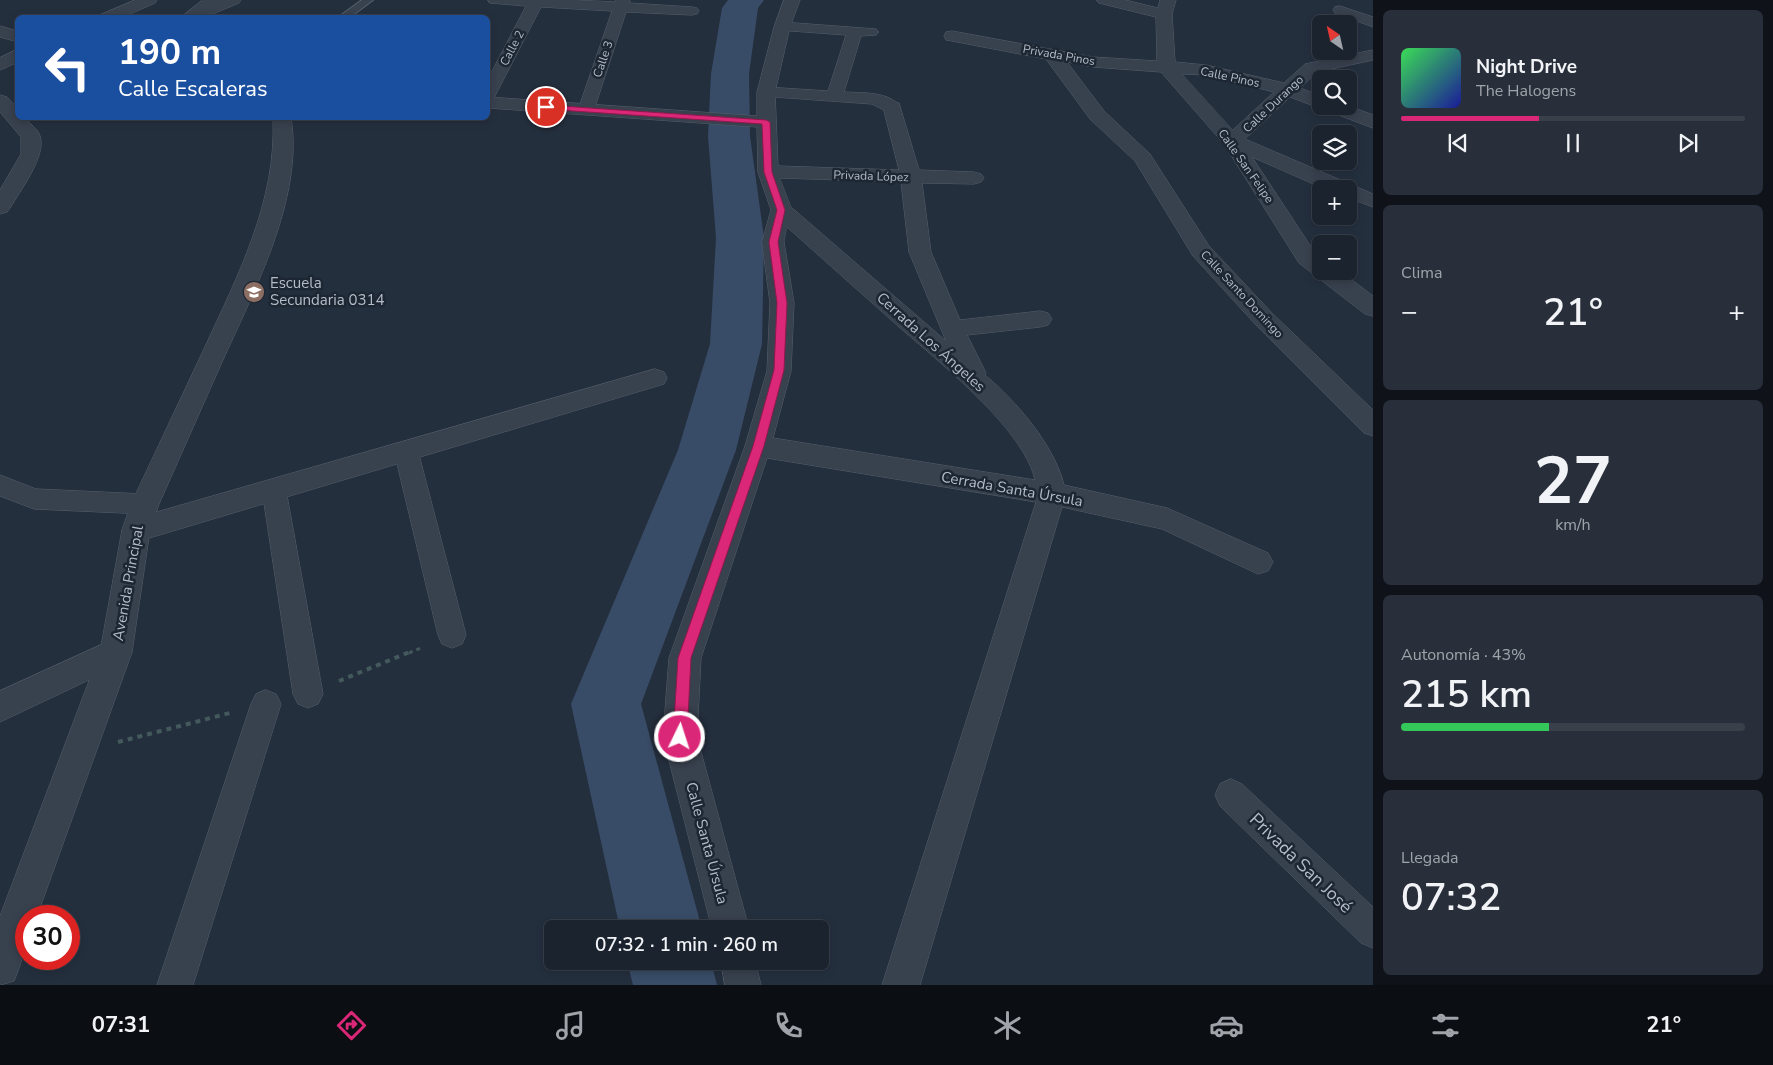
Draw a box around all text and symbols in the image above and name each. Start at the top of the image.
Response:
north arrow [1312,15,1358,60]
map controls [1312,15,1357,280]
street label: Calle 2 [496,27,528,69]
text: 190 m [118,29,221,76]
icon: left [35,35,100,100]
street label: Calle 3 [589,38,617,80]
street label: Privada Pinos [1022,41,1097,69]
text: Night Drive [1476,54,1577,80]
street label: Calle Pinos [1199,63,1261,91]
button: search [1312,70,1357,115]
street label: Calle Durango [1239,72,1307,136]
text: Calle Escaleras [118,74,268,104]
text: The Halogens [1476,80,1576,102]
pin [525,86,567,128]
icon: arrive [532,93,560,121]
button: layers [1312,125,1357,170]
street label: Calle San Felipe [1215,126,1277,206]
icon: previous [1444,129,1472,157]
icon: pause [1559,129,1587,157]
icon: next [1674,129,1702,157]
street label: Privada López [833,167,909,185]
button: + [1312,180,1357,225]
button: − [1312,235,1357,280]
street label: Calle Santo Domingo [1197,247,1287,342]
text: Clima [1401,262,1442,284]
place label: Escuela Secundaria 0314 [270,273,384,310]
school or university icon: Escuela Secundaria 0314 [242,280,266,304]
text: 21° [1543,287,1603,338]
street label: Cerrada Los Ángeles [872,288,990,396]
text: − [1401,293,1418,331]
text: + [1728,293,1745,331]
text: 27 [1534,437,1612,526]
street label: Cerrada Santa Úrsula [940,466,1085,511]
text: km/h [1555,514,1591,536]
street label: Avenida Principal [108,523,148,642]
text: Autonomía · 43% [1401,644,1526,666]
text: 215 km [1401,669,1532,720]
position arrow [653,710,705,762]
street label: Calle Santa Úrsula [681,780,734,906]
street label: Privada San José [1244,808,1358,918]
text: Llegada [1401,847,1459,869]
text: 07:32 [1401,872,1501,923]
speed limit sign: 30 [15,905,80,970]
text: 07:32 · 1 min · 260 m [595,932,778,958]
icon: directions [334,1008,369,1043]
icon: music [553,1008,588,1043]
icon: phone [771,1008,806,1043]
icon: climate [990,1008,1025,1043]
icon: car [1209,1008,1244,1043]
icon: filters [1428,1008,1463,1043]
text: 07:31 [92,1010,150,1040]
text: 21° [1646,1010,1681,1040]

